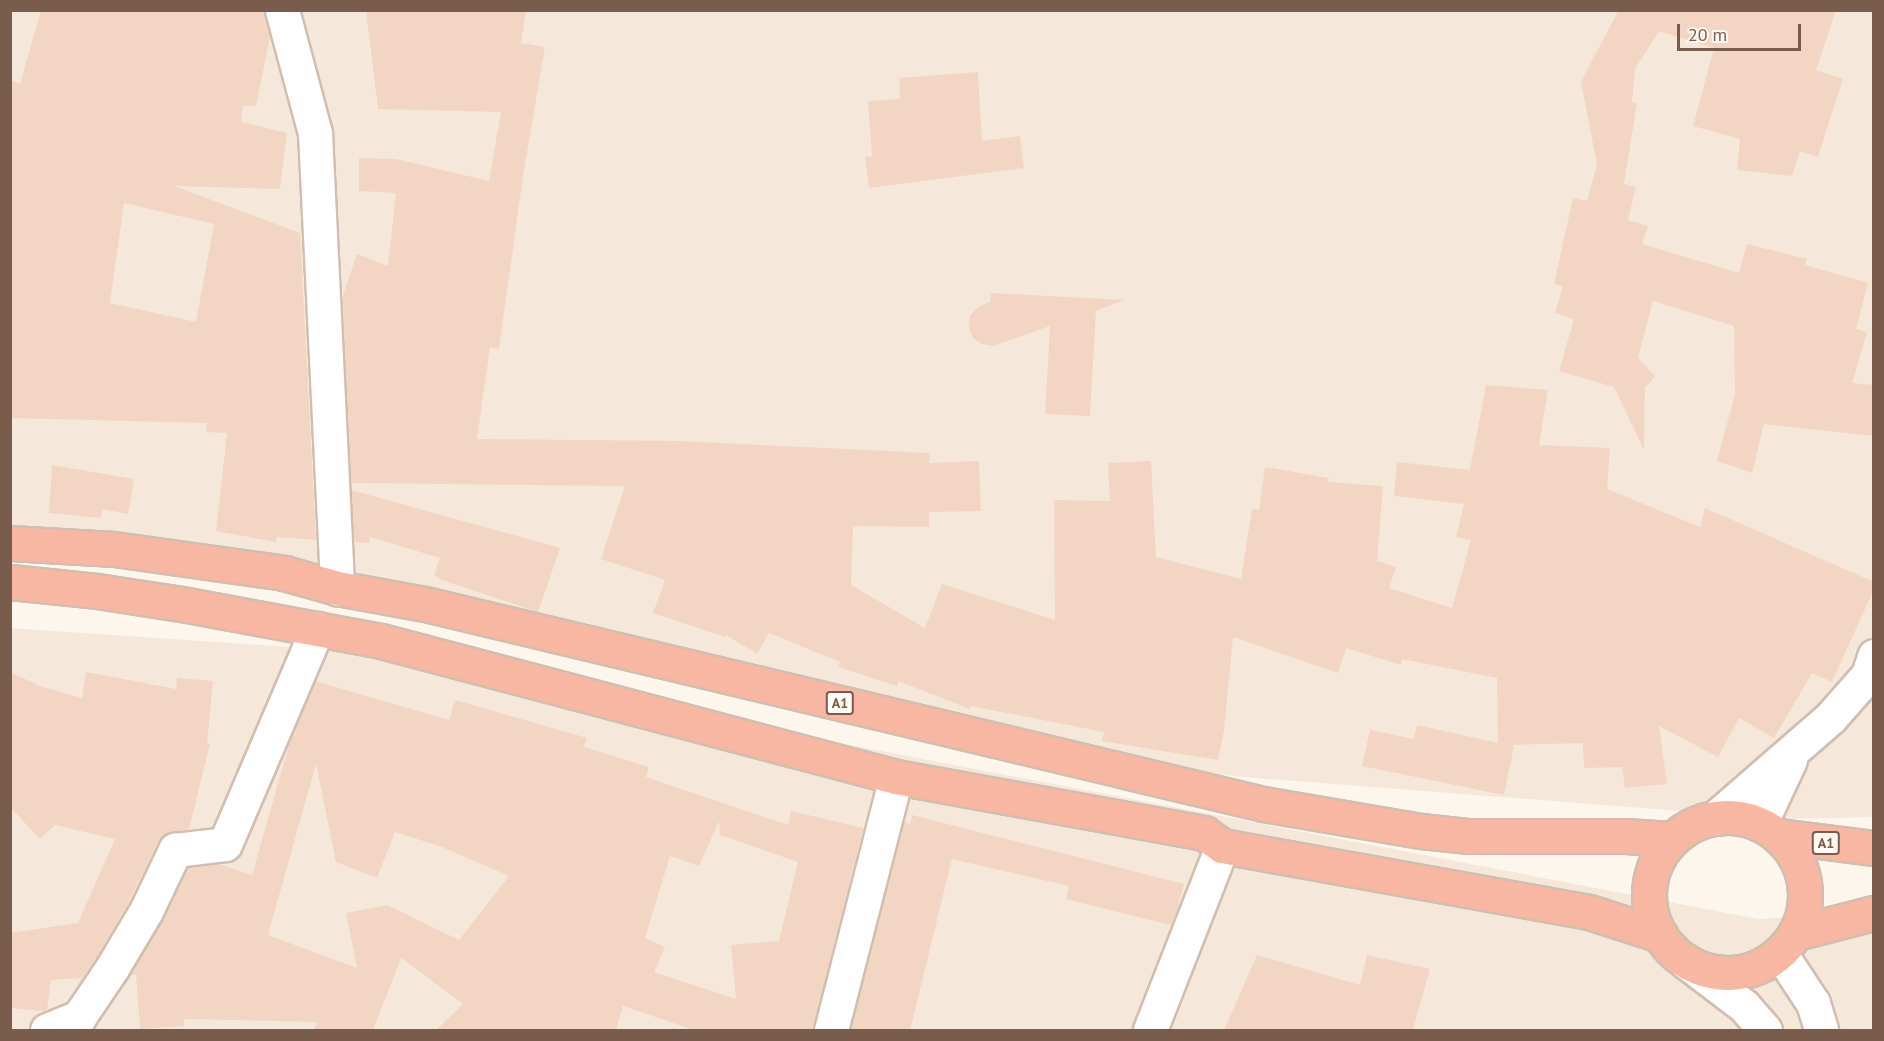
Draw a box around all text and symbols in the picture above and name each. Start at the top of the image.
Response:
scale bar [1680,12,1804,50]
text: 20 m [1688,23,1727,46]
road number: A1 [825,692,855,714]
road number: A1 [1811,832,1841,854]

